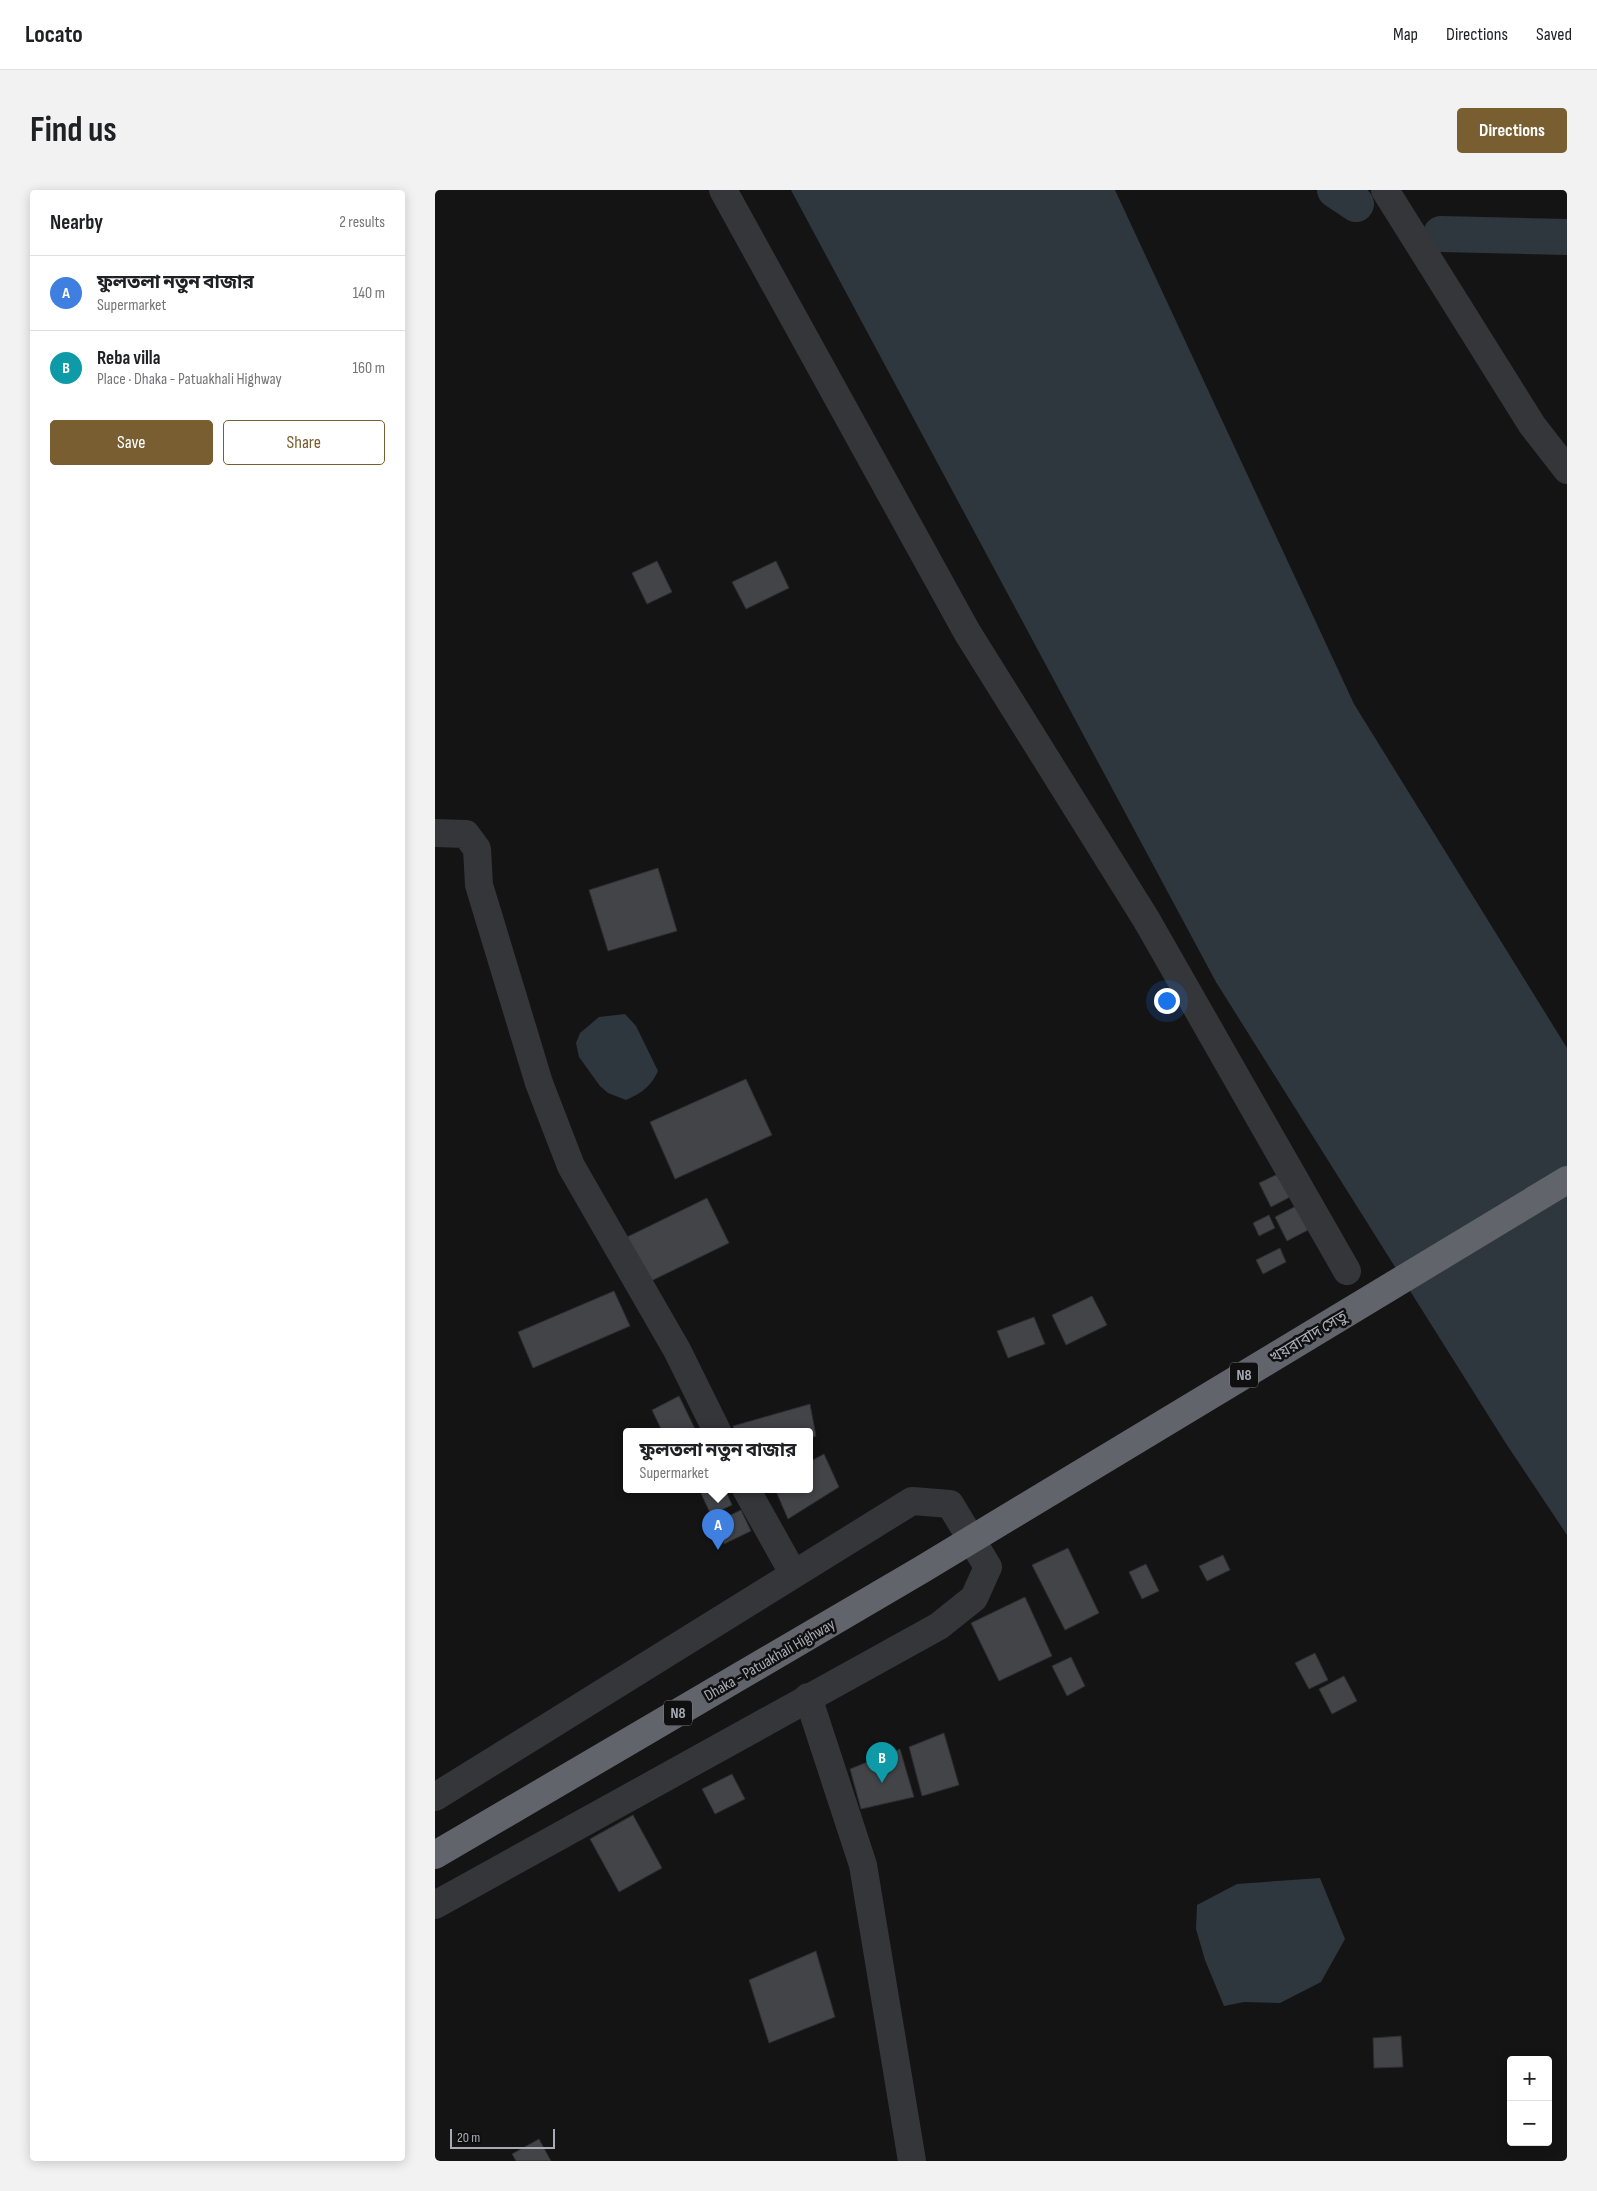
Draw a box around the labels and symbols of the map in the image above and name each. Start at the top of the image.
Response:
your location [1154,988,1180,1014]
street label: খয়রাবাদ সেতু [1267,1306,1351,1368]
road number: N8 [1230,1362,1258,1388]
pin: A [702,1509,734,1550]
street label: Dhaka - Patuakhali Highway [701,1615,839,1705]
road number: N8 [664,1700,692,1726]
pin: B [866,1742,898,1783]
scale bar [450,2126,555,2149]

